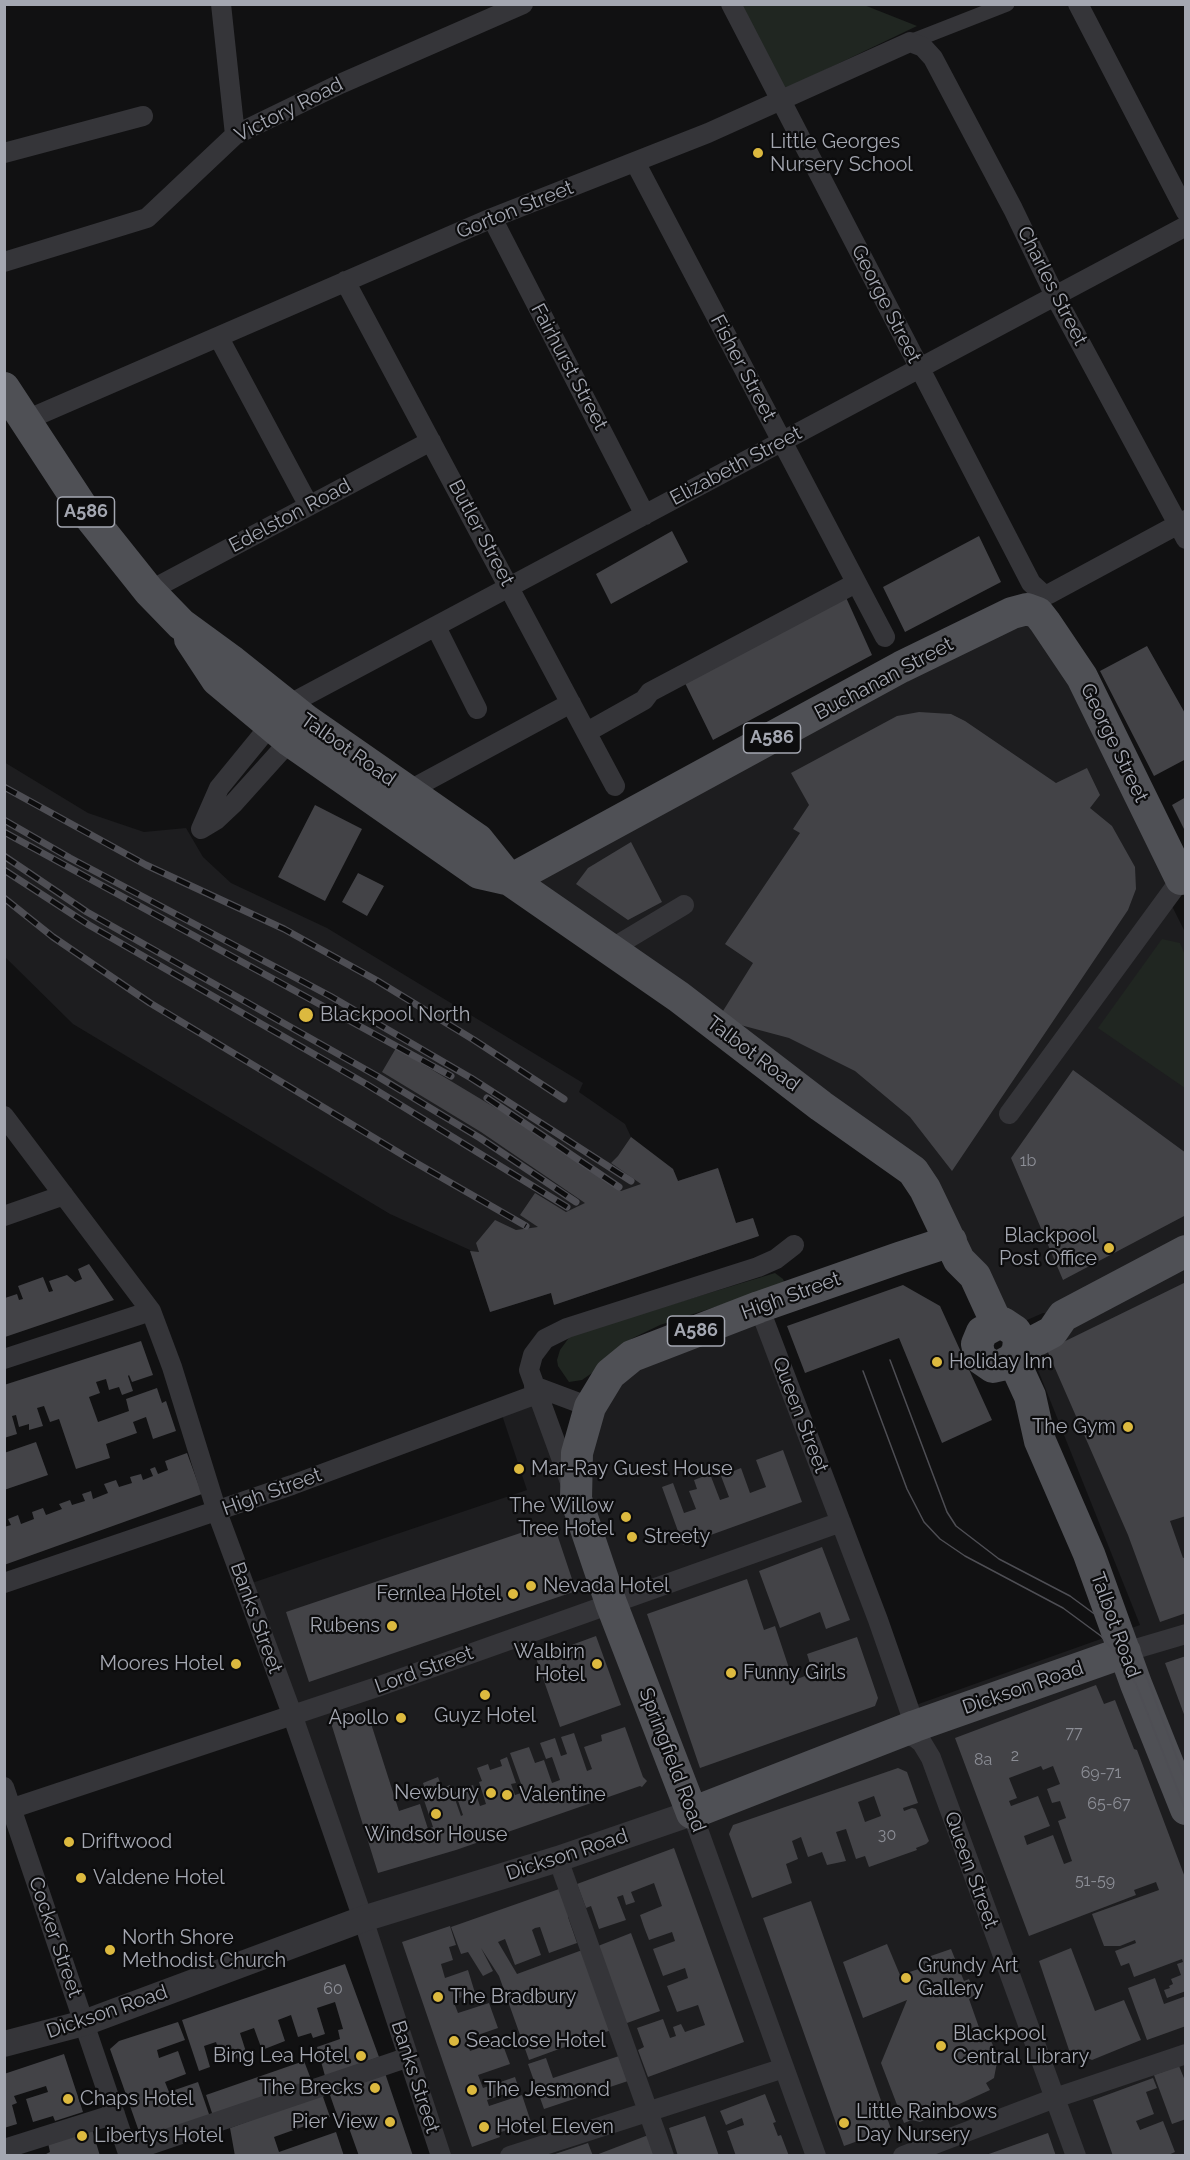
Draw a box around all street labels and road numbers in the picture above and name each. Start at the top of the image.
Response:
street label: Victory Road [231,72,347,148]
street label: Gorton Street [453,176,577,244]
street label: Charles Street [1012,222,1092,350]
street label: George Street [846,241,926,367]
street label: Fairhurst Street [525,299,613,435]
street label: Fisher Street [705,311,781,425]
street label: Elizabeth Street [666,421,806,511]
street label: Edelston Road [225,474,355,558]
street label: Butler Street [443,476,519,590]
road number: A586 [58,497,115,527]
street label: Buchanan Street [811,632,957,726]
street label: George Street [1075,680,1153,806]
street label: Talbot Road [296,709,400,791]
road number: A586 [744,723,800,753]
street label: Talbot Road [702,1011,804,1097]
street label: High Street [738,1267,844,1325]
road number: A586 [668,1316,724,1346]
street label: Queen Street [767,1353,833,1477]
street label: High Street [219,1463,325,1521]
street label: Banks Street [225,1559,287,1677]
street label: Talbot Road [1085,1569,1145,1681]
street label: Lord Street [371,1641,477,1699]
street label: Dickson Road [959,1656,1087,1720]
street label: Springfield Road [633,1684,711,1836]
street label: Queen Street [939,1808,1003,1932]
street label: Dickson Road [503,1824,631,1886]
street label: Cocker Street [23,1874,87,2000]
street label: Dickson Road [43,1980,171,2044]
street label: Banks Street [386,2018,444,2136]

